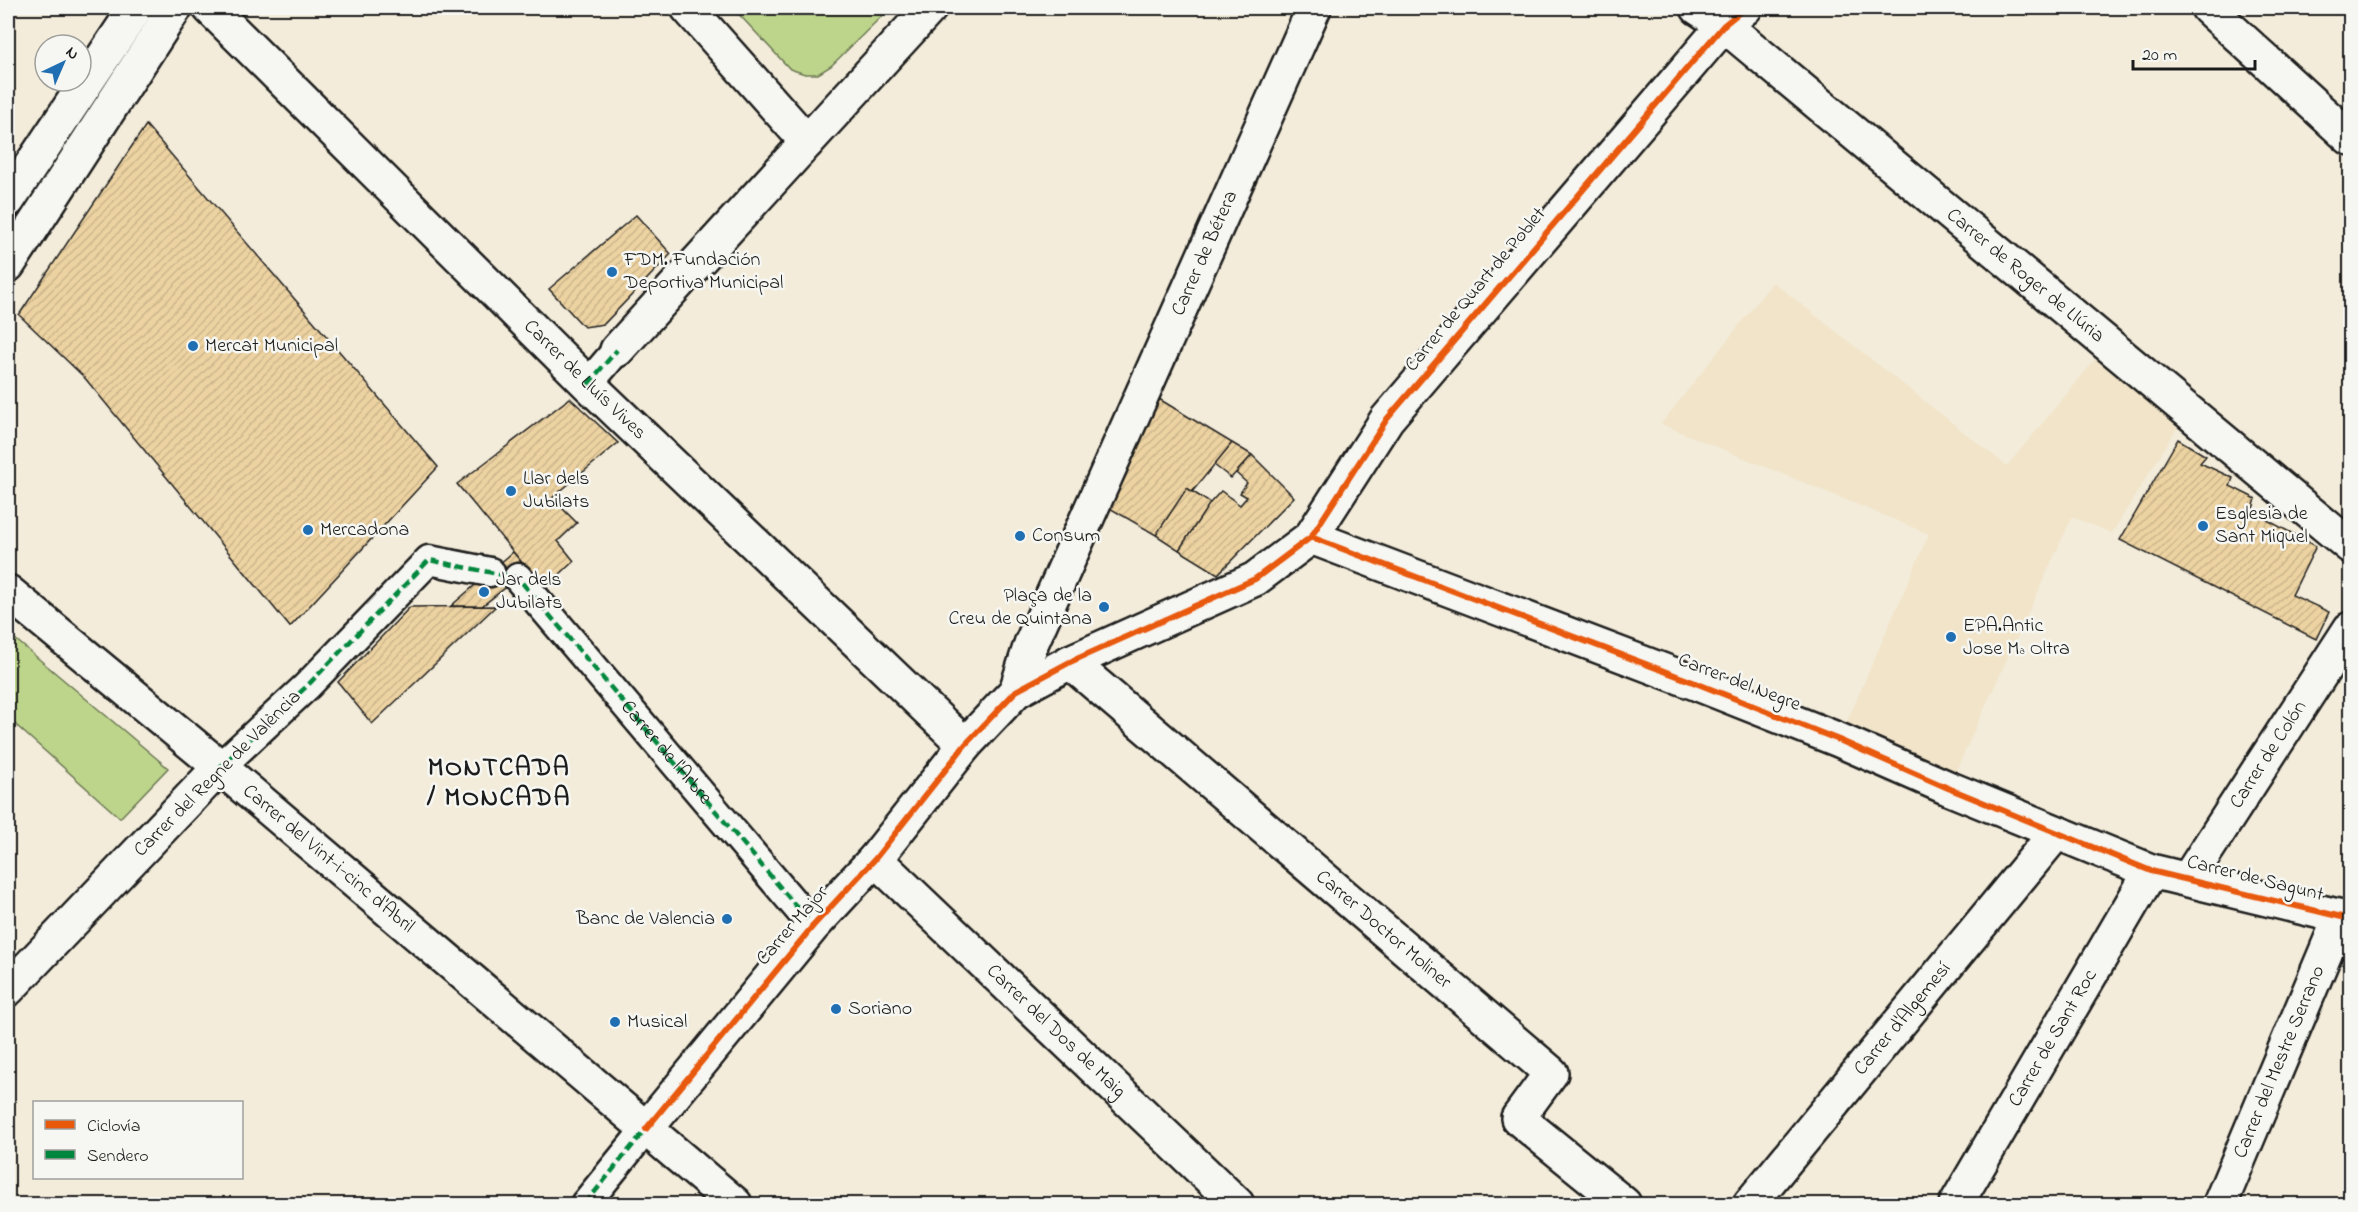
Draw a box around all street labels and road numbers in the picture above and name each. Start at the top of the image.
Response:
street label: Carrer de Bétera [1164,186,1246,321]
street label: Carrer de Quart de Poblet [1398,201,1554,379]
street label: Carrer de Roger de Llúria [1940,201,2111,350]
street label: Carrer de Lluís Vives [517,313,653,447]
street label: Carrer del Negre [1673,646,1805,721]
street label: Carrer del Regne de València [128,684,309,865]
street label: Carrer de l'Arbre [613,694,719,811]
street label: Carrer de Colón [2223,695,2314,815]
street label: Carrer del Vint-i-cinc d'Abril [236,777,421,940]
street label: Carrer de Sagunt [2183,848,2327,911]
street label: Carrer Doctor Moliner [1309,863,1458,997]
street label: Carrer Major [750,879,837,972]
street label: Carrer d'Algemesí [1847,956,1958,1082]
street label: Carrer del Dos de Maig [979,957,1133,1106]
street label: Carrer del Mestre Serrano [2226,961,2333,1163]
street label: Carrer de Sant Roc [2001,964,2105,1113]

